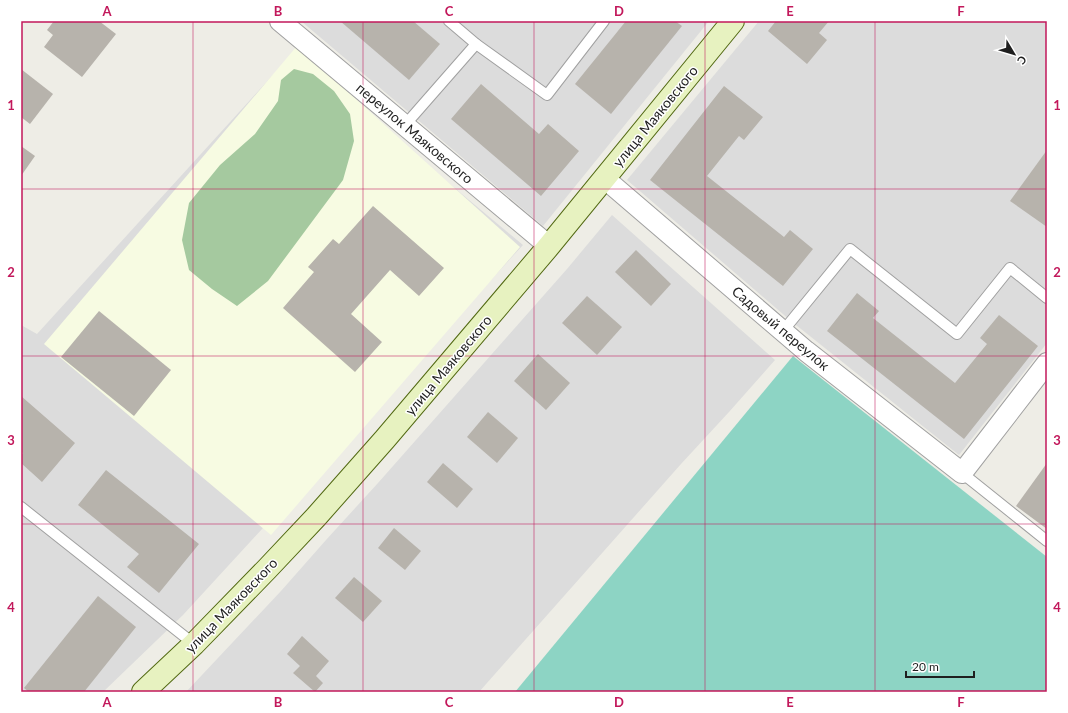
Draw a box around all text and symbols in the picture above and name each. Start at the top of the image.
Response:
text: A [101,3,112,19]
text: B [274,3,283,19]
text: C [445,3,454,19]
text: D [614,3,624,19]
text: E [786,3,794,19]
text: F [957,3,965,19]
north arrow [994,34,1034,74]
text: С [1014,54,1030,68]
street label: улица Маяковского [609,62,701,170]
street label: переулок Маяковского [353,79,477,187]
text: 1 [7,97,15,113]
text: 1 [1053,97,1061,113]
text: 2 [7,264,15,280]
text: 2 [1053,264,1061,280]
street label: Садовый переулок [729,282,834,374]
street label: улица Маяковского [401,311,495,418]
text: 3 [7,432,15,448]
text: 3 [1053,432,1061,448]
street label: улица Маяковского [181,554,281,656]
text: 4 [7,599,15,615]
text: 4 [1053,599,1061,615]
scale bar [906,653,974,679]
text: 20 m [912,659,939,674]
text: A [101,694,112,710]
text: B [274,694,283,710]
text: C [445,694,454,710]
text: D [614,694,624,710]
text: E [786,694,794,710]
text: F [957,694,965,710]

